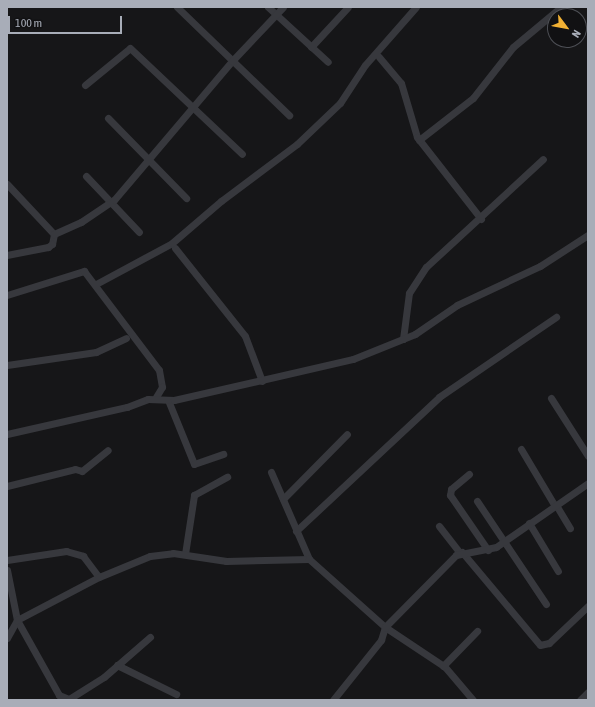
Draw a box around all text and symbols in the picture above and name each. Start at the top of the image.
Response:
scale bar [10,8,124,34]
north arrow [547,8,587,48]
text: 100 m [15,16,42,30]
text: N [570,28,583,40]

